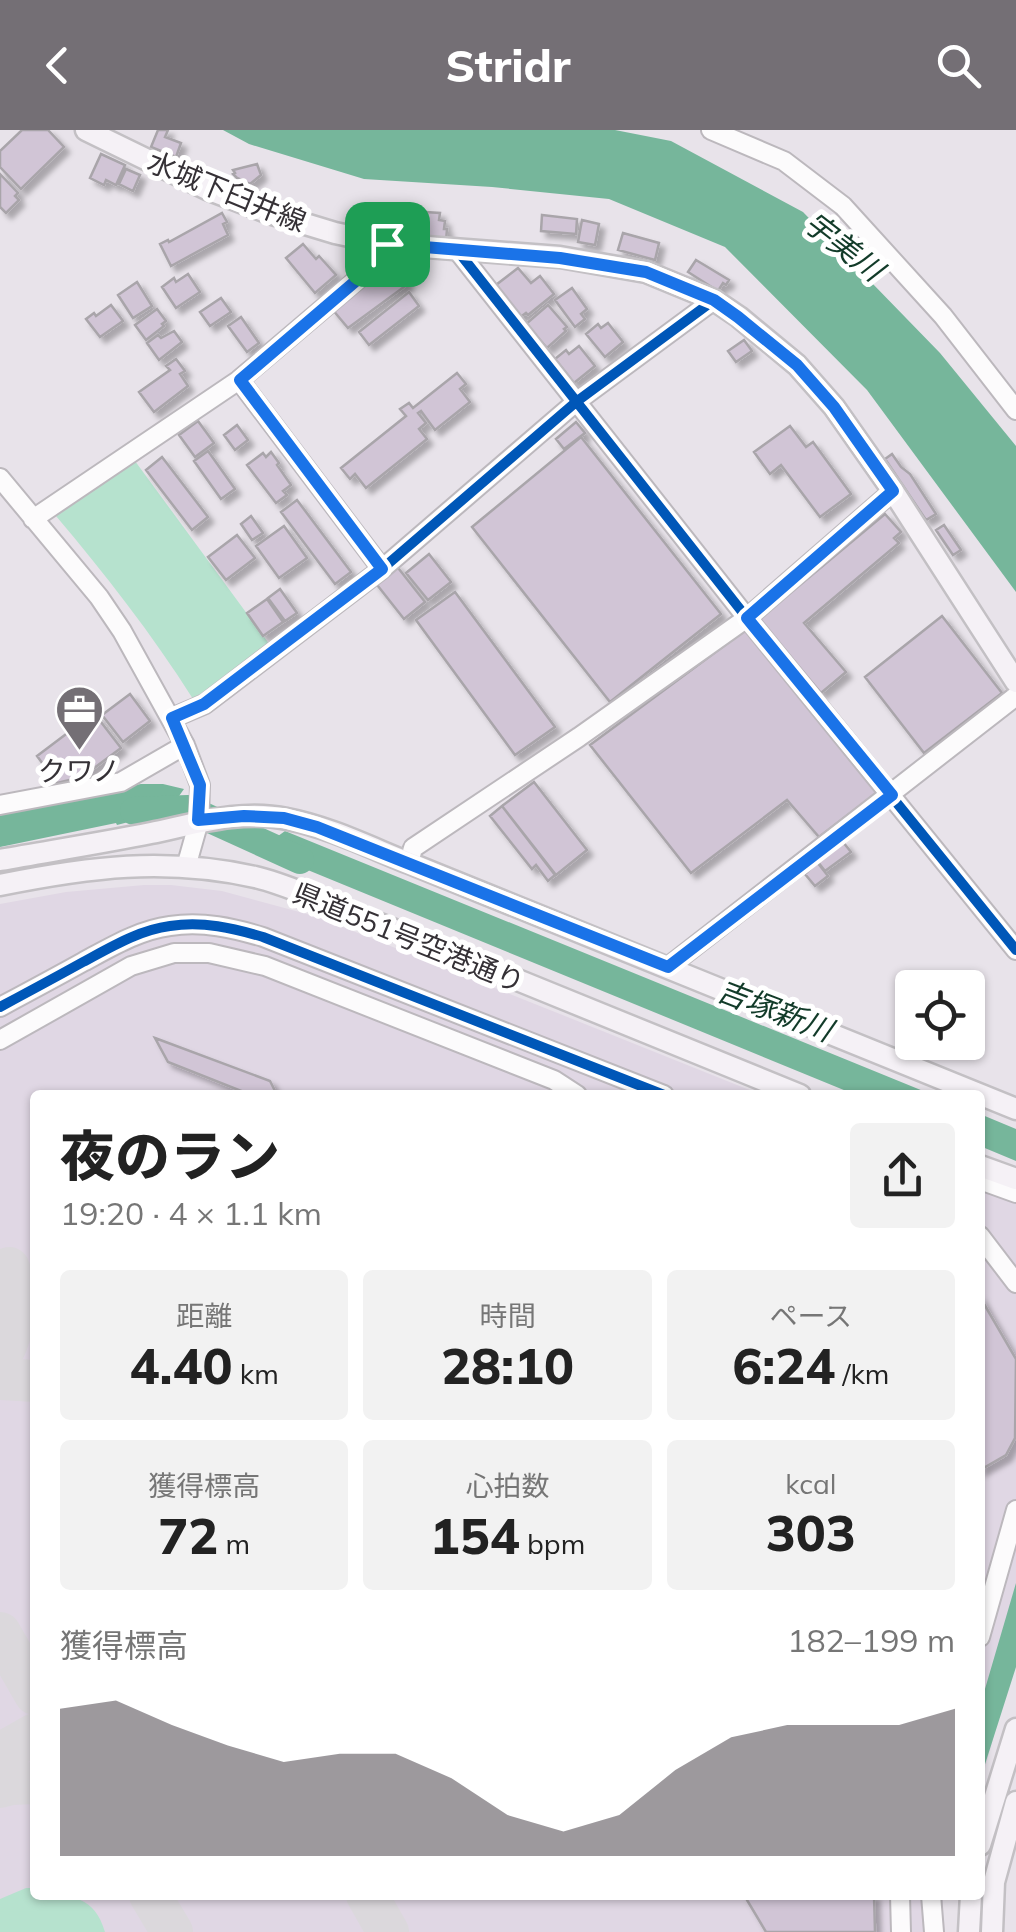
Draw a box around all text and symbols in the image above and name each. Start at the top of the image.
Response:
text: Stridr [446,37,570,93]
icon: back [30,38,85,93]
icon: search [931,38,986,93]
street label: 水城下臼井線 [143,143,311,239]
pin [345,202,430,287]
water label: 宇美川 [797,203,894,291]
icon: arrive [360,217,415,272]
office icon: クワノ [53,684,105,752]
place label: クワノ [38,753,120,788]
street label: 県道551号空港通り [288,875,530,999]
map controls [895,970,985,1060]
button: locate [895,970,985,1060]
water label: 吉塚新川 [712,971,841,1050]
text: 夜のラン [60,1121,280,1190]
button: share [850,1123,955,1228]
text: 19:20 · 4 × 1.1 km [60,1193,322,1233]
text: 距離 [176,1298,232,1333]
text: 時間 [479,1298,536,1333]
text: ペース [770,1298,852,1333]
text: 4.40 [130,1334,233,1397]
text: 28:10 [441,1334,574,1397]
text: 6:24 [732,1334,835,1397]
text: km [233,1356,279,1391]
text: /km [835,1356,889,1391]
text: kcal [785,1466,836,1501]
text: 獲得標高 [148,1468,260,1503]
text: 心拍数 [465,1468,550,1503]
text: 303 [766,1501,856,1564]
text: 72 [158,1504,218,1567]
text: 154 [430,1504,520,1567]
text: m [218,1526,250,1561]
text: bpm [520,1526,585,1561]
text: 182–199 m [787,1620,955,1660]
text: 獲得標高 [60,1625,188,1665]

